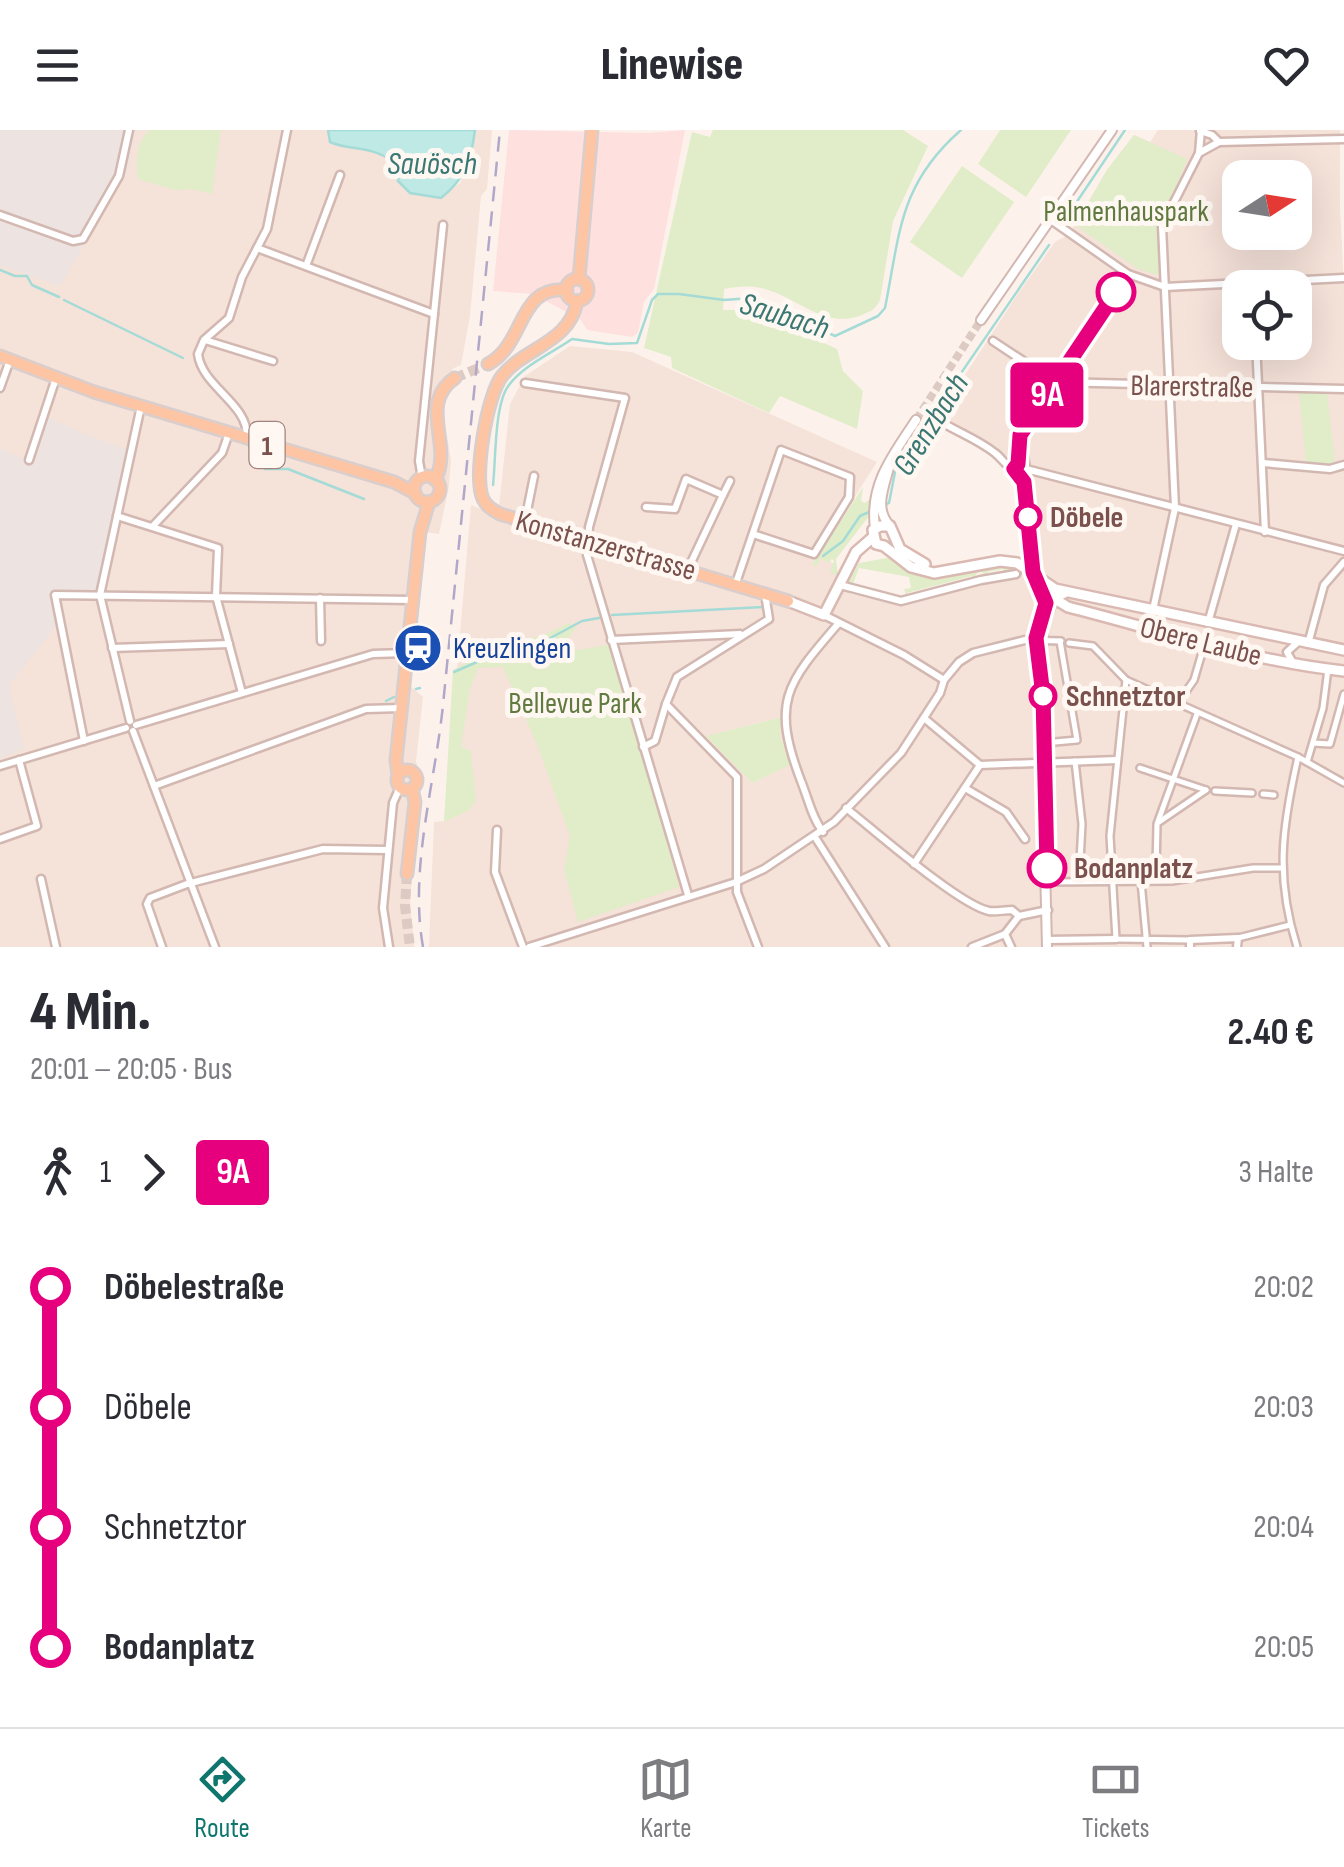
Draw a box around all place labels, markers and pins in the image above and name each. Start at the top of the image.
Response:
unlabelled marker [1097,273,1135,311]
place label: Döbele [1050,500,1123,536]
marker: Döbele [1015,504,1041,530]
station icon: Kreuzlingen [392,622,444,674]
place label: Kreuzlingen [453,631,571,667]
place label: Schnetztor [1066,679,1185,715]
marker: Schnetztor [1030,683,1056,709]
marker: Bodanplatz [1028,849,1066,887]
place label: Bodanplatz [1074,851,1193,887]

